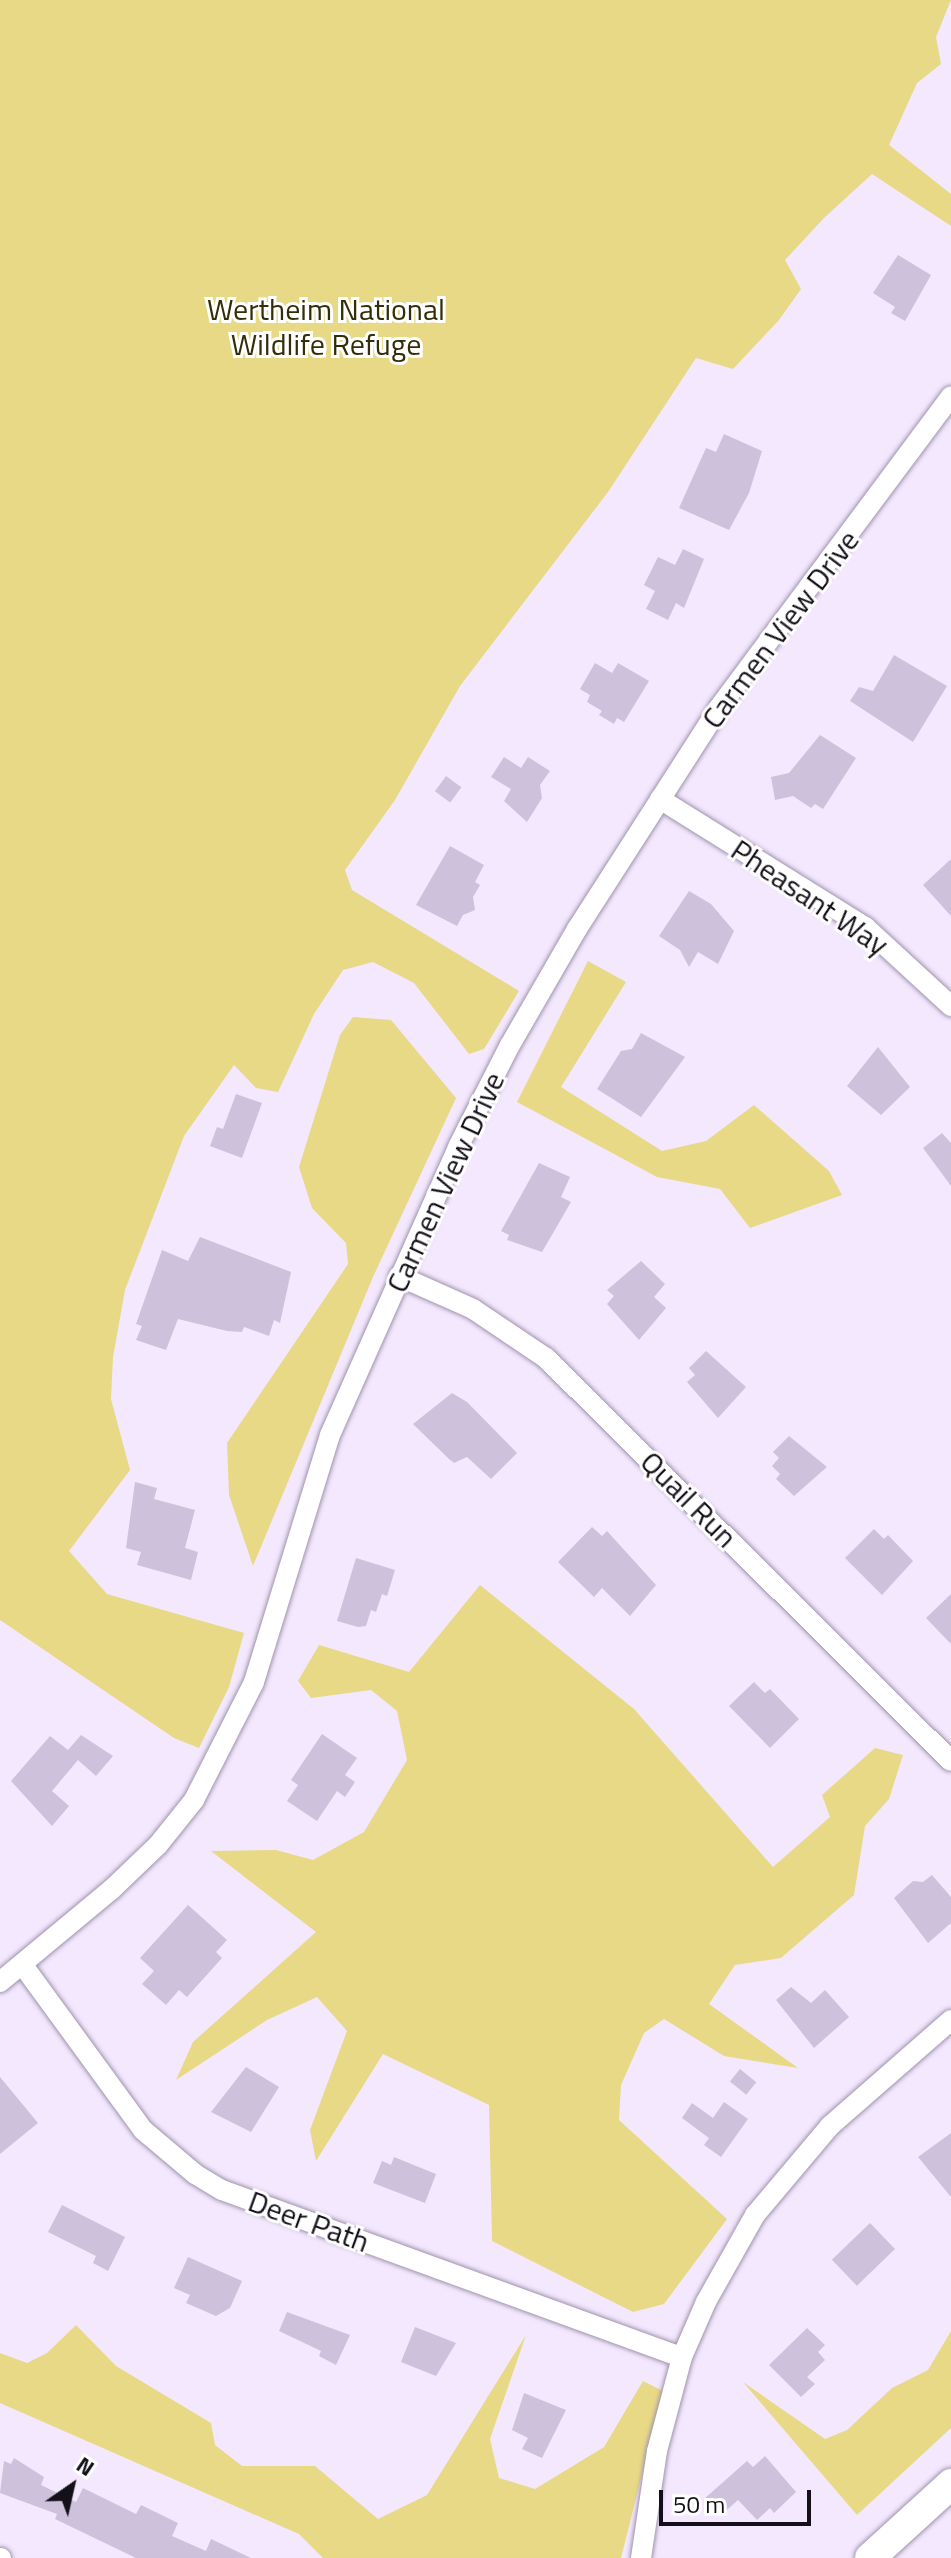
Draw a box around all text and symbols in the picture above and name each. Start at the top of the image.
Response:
park label: Wertheim National Wildlife Refuge [207,291,445,362]
street label: Carmen View Drive [694,523,866,735]
street label: Pheasant Way [725,831,895,963]
street label: Carmen View Drive [378,1066,512,1298]
street label: Quail Run [633,1443,745,1555]
street label: Deer Path [244,2183,374,2259]
north arrow [32,2446,112,2526]
text: N [70,2448,101,2484]
scale bar [663,2474,815,2524]
text: 50 m [673,2486,725,2522]

